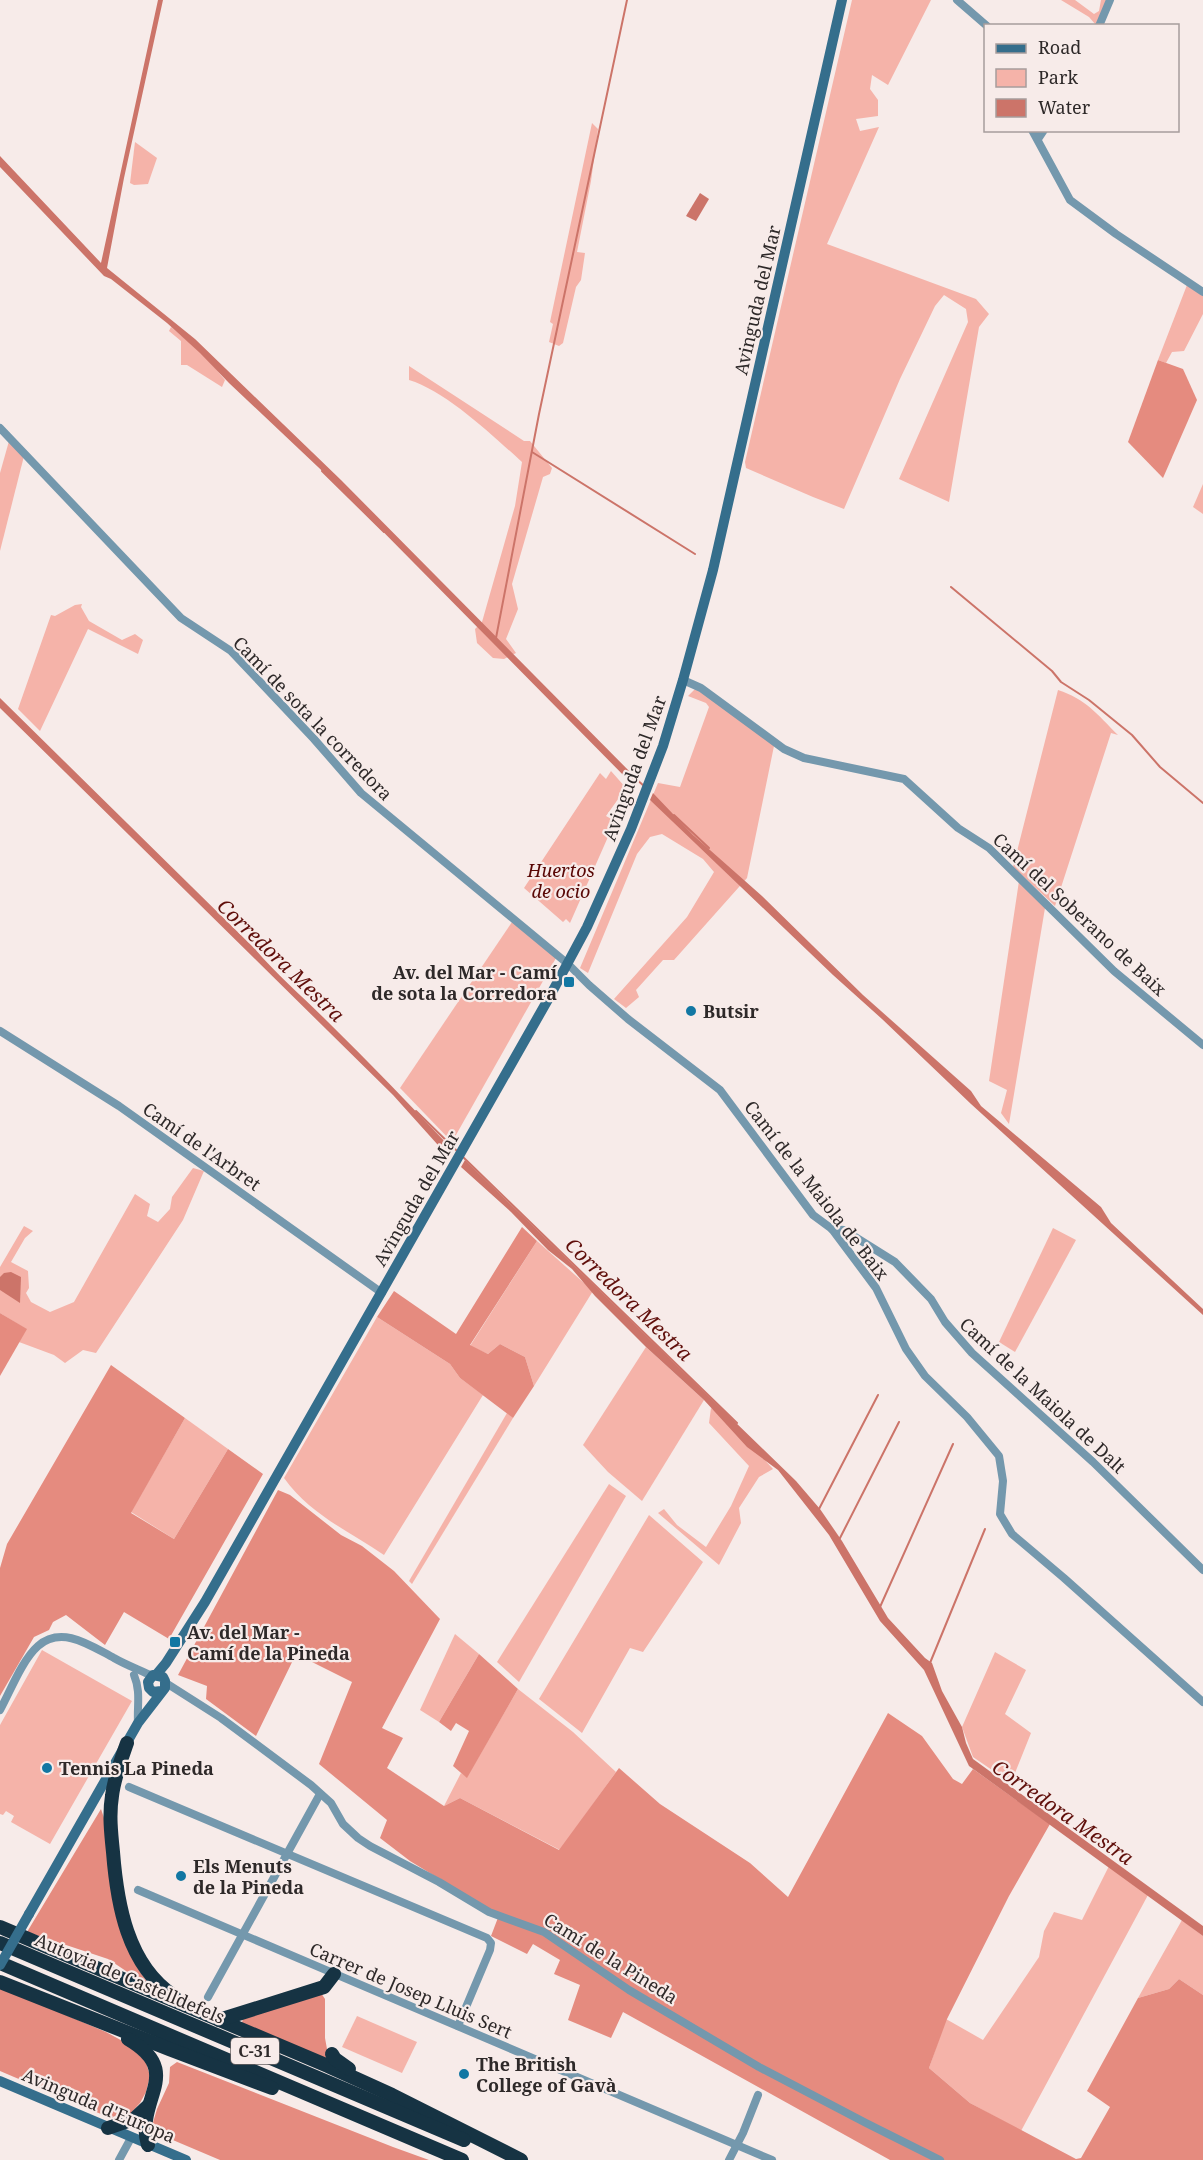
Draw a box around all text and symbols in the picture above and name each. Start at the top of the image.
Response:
legend [984,24,1179,132]
text: Road [1038,35,1081,59]
text: Park [1038,65,1078,89]
text: Water [1038,95,1091,119]
street label: Avinguda del Mar [728,222,786,377]
street label: Camí de sota la corredora [228,631,398,805]
street label: Avinguda del Mar [597,692,672,844]
street label: Camí del Soberano de Baix [988,827,1172,1001]
park label: Huertos de ocio [526,858,595,903]
water label: Corredora Mestra [212,892,351,1028]
place label: Av. del Mar - Camí de sota la Corredora [371,960,558,1005]
marker: Av. del Mar - Camí de sota la Corredora [562,975,576,989]
place label: Butsir [703,999,759,1023]
marker: Butsir [684,1004,698,1018]
street label: Camí de la Maiola de Baix [739,1095,895,1285]
street label: Camí de l'Arbret [138,1096,266,1196]
street label: Avinguda del Mar [367,1125,465,1270]
water label: Corredora Mestra [560,1231,699,1367]
street label: Camí de la Maiola de Dalt [955,1312,1131,1478]
place label: Av. del Mar - Camí de la Pineda [187,1620,350,1665]
marker: Av. del Mar - Camí de la Pineda [168,1635,182,1649]
water label: Corredora Mestra [987,1753,1139,1871]
place label: Tennis La Pineda [59,1756,214,1780]
marker: Tennis La Pineda [40,1761,54,1775]
place label: Els Menuts de la Pineda [193,1854,304,1899]
marker: Els Menuts de la Pineda [174,1869,188,1883]
street label: Camí de la Pineda [540,1907,682,2009]
street label: Autovia de Castelldefels [31,1927,229,2029]
street label: Carrer de Josep Lluis Sert [306,1936,516,2044]
road number: C-31 [231,2038,279,2064]
place label: The British College of Gavà [476,2052,617,2097]
street label: Avinguda d'Europa [19,2062,179,2148]
marker: The British College of Gavà [457,2067,471,2081]

